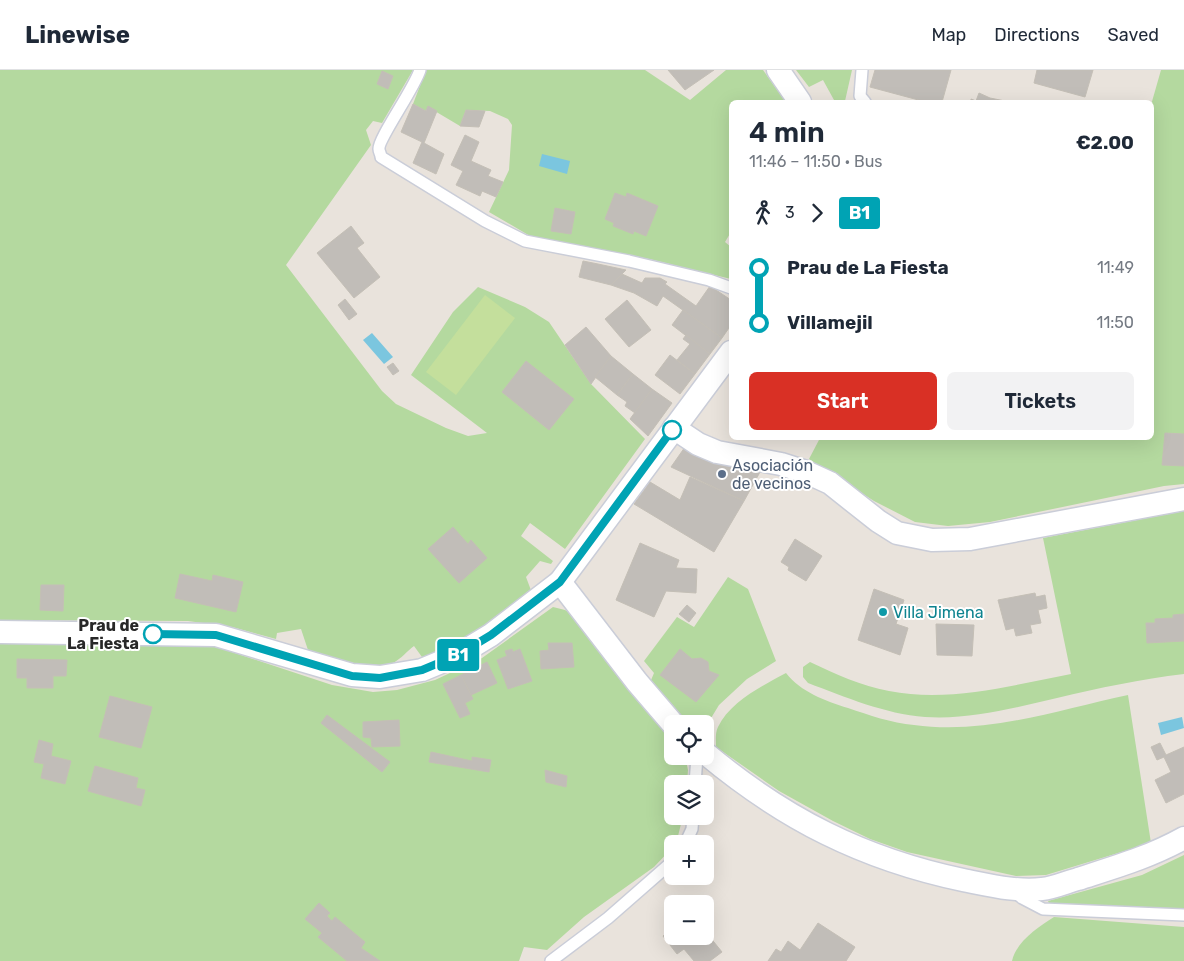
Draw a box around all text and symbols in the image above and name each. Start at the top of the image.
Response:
text: Linewise [25,21,130,49]
text: Map [931,24,966,46]
text: Directions [994,24,1080,46]
text: Saved [1108,24,1159,46]
text: 4 min [749,116,825,149]
text: €2.00 [1076,131,1134,154]
text: 11:46 – 11:50 · Bus [749,152,882,171]
icon: walk [749,199,777,227]
icon: forward [803,199,831,227]
text: B1 [849,202,870,224]
text: 3 [785,203,795,222]
text: Prau de La Fiesta [787,256,949,279]
text: 11:49 [1097,258,1134,277]
text: Villamejil [787,311,873,334]
text: 11:50 [1097,313,1134,332]
button: Start [749,372,937,430]
button: Tickets [947,372,1134,430]
unlabelled marker [662,420,682,440]
place label: Asociación de vecinos [732,456,813,493]
marker: Asociación de vecinos [716,468,728,480]
place label: Villa Jimena [893,603,984,622]
marker: Villa Jimena [877,606,889,618]
place label: Prau de La Fiesta [67,616,139,653]
marker: Prau de La Fiesta [143,624,163,644]
line badge: B1 [436,639,480,671]
text: B1 [447,644,469,666]
map controls [664,715,714,945]
button: locate [664,715,714,765]
button: layers [664,775,714,825]
button: + [664,835,714,885]
button: − [664,895,714,945]

